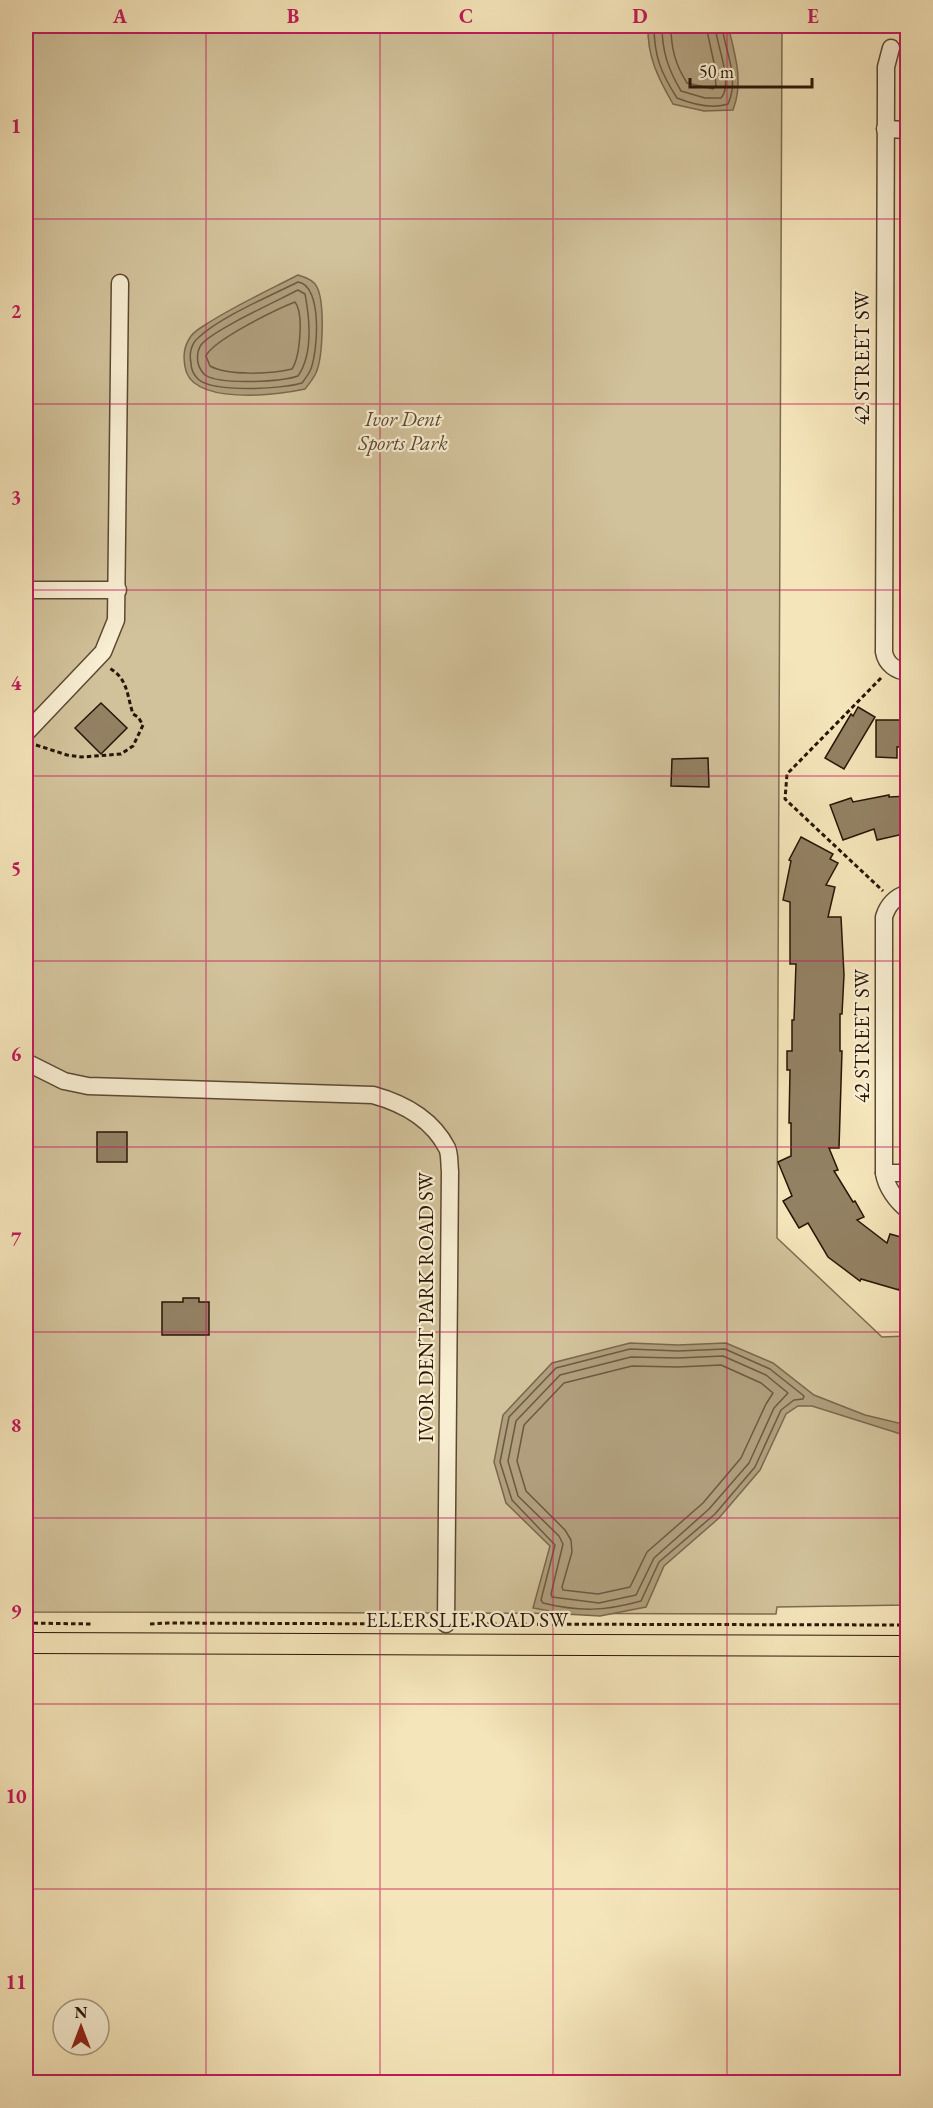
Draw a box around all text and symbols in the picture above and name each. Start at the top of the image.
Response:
text: A [112,3,128,29]
text: B [287,3,299,29]
text: C [459,3,473,29]
text: D [632,3,648,29]
text: E [807,3,819,29]
scale bar [690,51,812,89]
text: 50 m [699,60,734,83]
text: 1 [11,113,21,139]
street label: 42 STREET SW [848,290,875,425]
text: 2 [11,298,22,324]
park label: Ivor Dent Sports Park [357,405,448,456]
text: 3 [11,484,21,510]
text: 4 [11,670,22,696]
text: 5 [11,855,21,881]
street label: 42 STREET SW [848,968,875,1103]
text: 6 [11,1041,22,1067]
street label: IVOR DENT PARK ROAD SW [412,1171,439,1442]
text: 7 [11,1226,22,1252]
text: 8 [11,1412,21,1438]
text: 9 [11,1598,22,1624]
street label: ELLERSLIE ROAD SW [366,1606,569,1633]
text: 10 [5,1783,27,1809]
text: 11 [5,1969,27,1995]
north arrow [51,1997,111,2057]
text: N [75,2002,88,2023]

